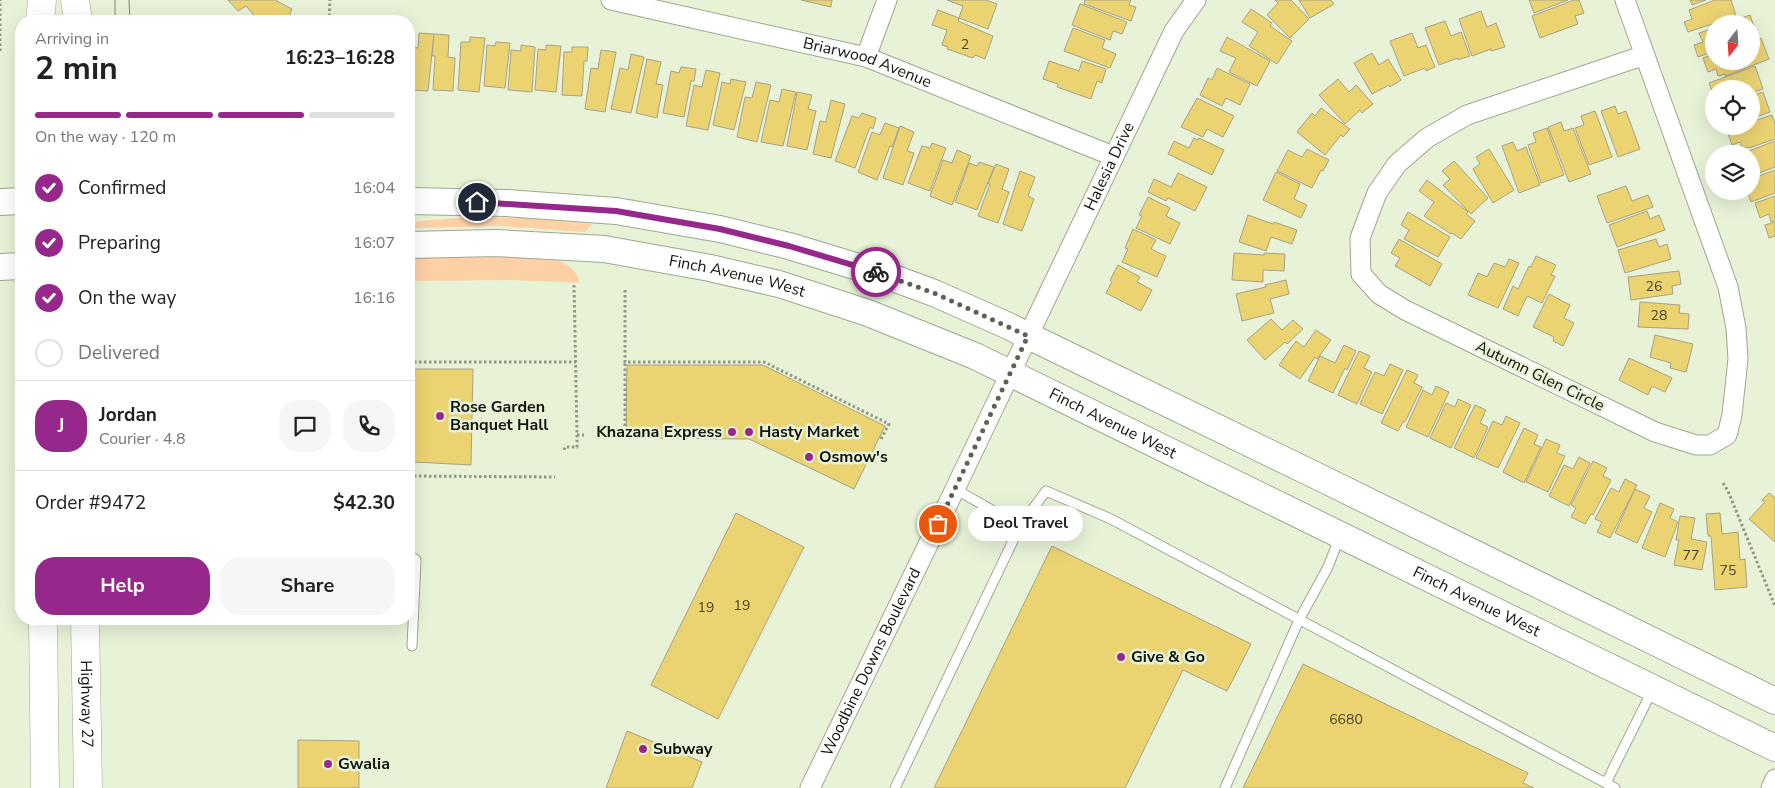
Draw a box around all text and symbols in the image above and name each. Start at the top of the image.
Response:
north arrow [1705,15,1760,70]
map controls [1705,15,1760,200]
text: Arriving in [35,28,109,50]
street label: Briarwood Avenue [801,32,935,93]
house number: 2 [961,35,969,54]
text: 16:23–16:28 [285,45,395,71]
text: 2 min [35,47,118,90]
button: locate [1705,80,1760,135]
street label: Halesia Drive [1079,118,1140,214]
text: On the way · 120 m [35,126,176,148]
button: layers [1705,145,1760,200]
icon: check [35,174,63,202]
text: Confirmed [78,175,166,201]
text: 16:04 [353,177,395,199]
pin [456,181,498,223]
icon: home [463,188,491,216]
icon: check [35,229,63,257]
text: Preparing [78,230,161,256]
text: 16:07 [353,232,395,254]
courier [851,247,901,297]
street label: Finch Avenue West [667,250,808,303]
icon: bike [862,258,890,286]
house number: 26 [1646,277,1662,296]
icon: check [35,284,63,312]
text: On the way [78,285,176,311]
text: 16:16 [353,287,395,309]
house number: 28 [1651,306,1667,325]
street label: Autumn Glen Circle [1472,335,1608,417]
text: Delivered [78,340,160,366]
street label: Finch Avenue West [1045,383,1180,464]
place label: Rose Garden Banquet Hall [450,396,548,436]
button: chat [279,400,331,452]
button: phone [343,400,395,452]
text: Jordan [99,402,157,428]
marker: Rose Garden Banquet Hall [434,410,446,422]
text: J [58,413,64,439]
place label: Khazana Express [596,421,722,443]
place label: Hasty Market [759,421,860,443]
marker: Khazana Express [726,426,738,438]
marker: Hasty Market [743,426,755,438]
text: Courier · 4.8 [99,428,185,450]
place label: Osmow's [819,446,888,468]
marker: Osmow's [803,451,815,463]
text: Order #9472 [35,490,146,516]
text: $42.30 [333,490,395,516]
pin [917,503,959,545]
callout: Deol Travel [968,506,1083,542]
icon: bag [924,510,952,538]
text: Deol Travel [983,512,1068,534]
house number: 77 [1683,546,1699,565]
button: Help [35,557,210,615]
button: Share [220,557,395,615]
street label: Finch Avenue West [1409,561,1544,642]
house number: 75 [1720,561,1736,580]
street label: Woodbine Downs Boulevard [816,564,926,760]
house number: 19 [734,596,750,615]
house number: 19 [698,598,714,617]
place label: Give & Go [1131,646,1205,668]
marker: Give & Go [1115,651,1127,663]
street label: Highway 27 [75,660,98,748]
house number: 6680 [1329,710,1363,729]
place label: Subway [653,738,713,760]
marker: Subway [637,743,649,755]
place label: Gwalia [338,753,390,775]
marker: Gwalia [322,758,334,770]

